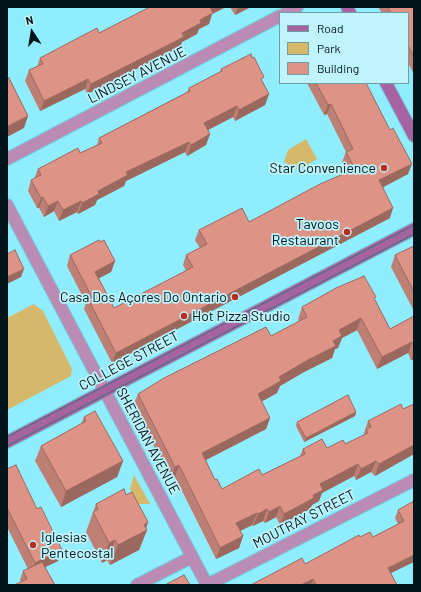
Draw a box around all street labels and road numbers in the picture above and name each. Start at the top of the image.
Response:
street label: LINDSEY AVENUE [85,43,189,107]
street label: COLLEGE STREET [76,328,182,394]
street label: SHERIDAN AVENUE [113,385,183,497]
street label: MOUTRAY STREET [250,486,358,552]

